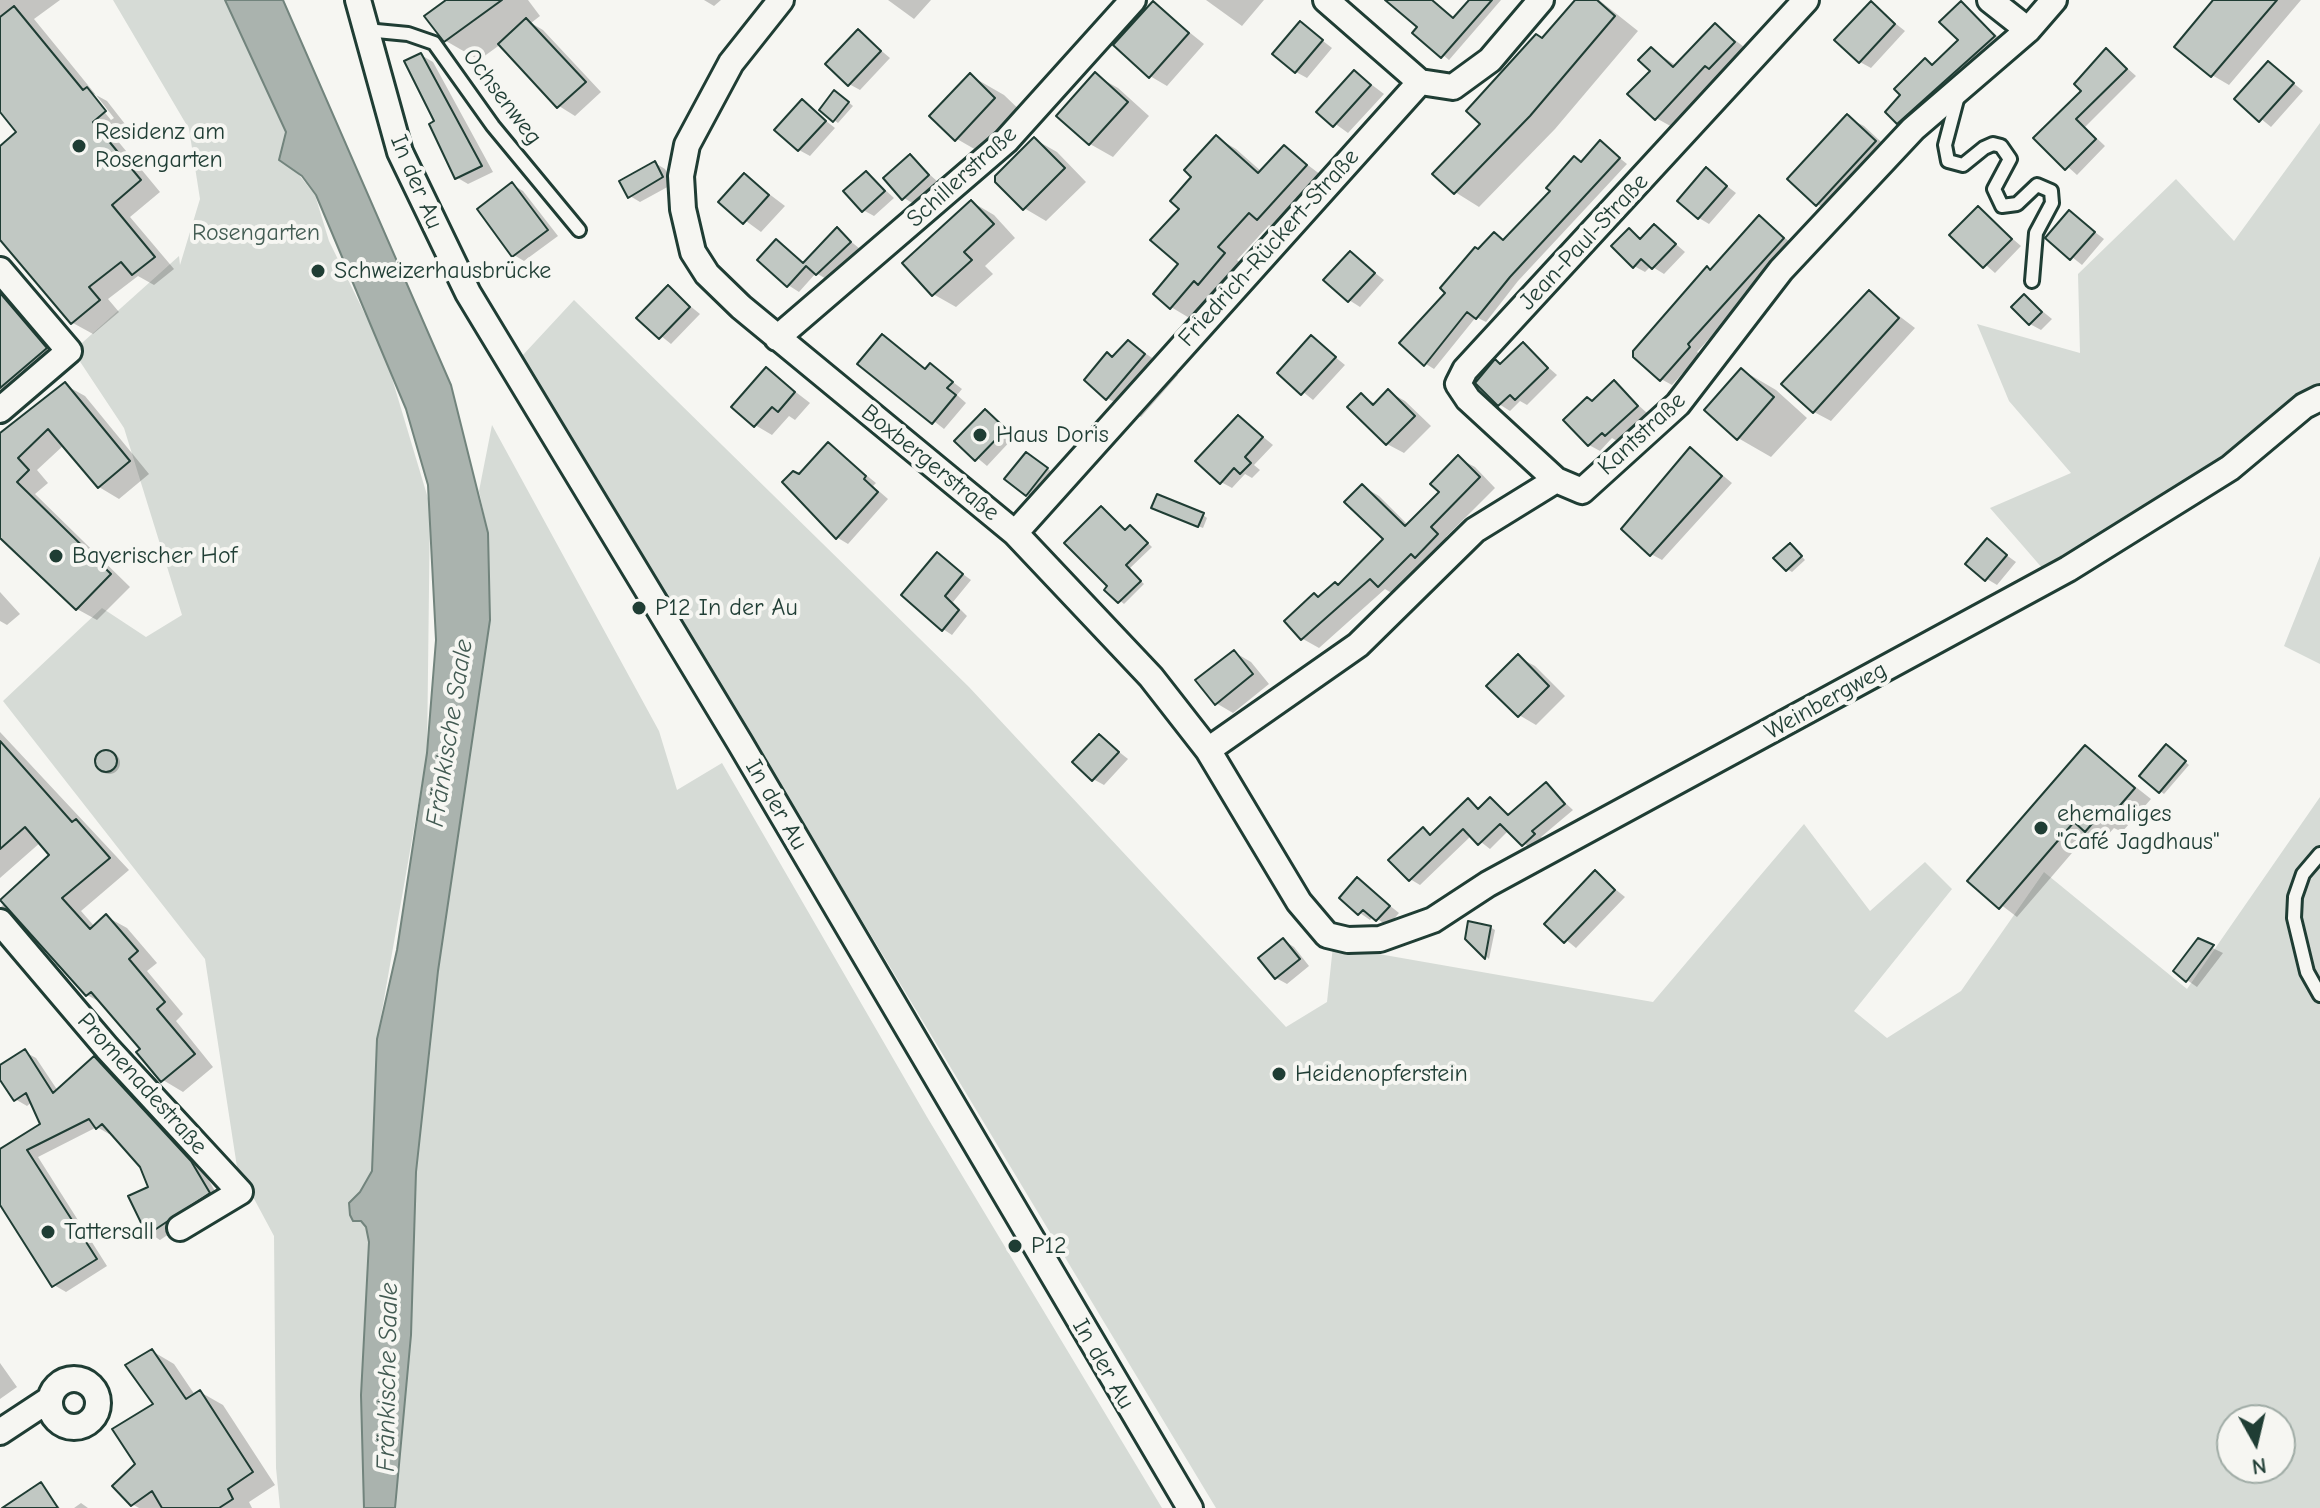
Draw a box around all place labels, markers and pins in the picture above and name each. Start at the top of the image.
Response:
place label: Residenz am Rosengarten [95,118,225,174]
marker: Residenz am Rosengarten [70,137,88,155]
place label: Schweizerhausbrücke [334,257,551,285]
marker: Schweizerhausbrücke [309,262,327,280]
place label: Haus Doris [996,421,1109,449]
marker: Haus Doris [971,426,989,444]
place label: Bayerischer Hof [72,542,237,570]
marker: Bayerischer Hof [47,547,65,565]
place label: P12 In der Au [655,594,798,622]
marker: P12 In der Au [630,599,648,617]
place label: ehemaliges "Café Jagdhaus" [2057,800,2220,856]
marker: ehemaliges "Café Jagdhaus" [2032,819,2050,837]
place label: Heidenopferstein [1295,1060,1468,1088]
marker: Heidenopferstein [1270,1065,1288,1083]
place label: Tattersall [64,1218,154,1246]
marker: Tattersall [39,1223,57,1241]
place label: P12 [1031,1232,1066,1260]
marker: P12 [1006,1237,1024,1255]

